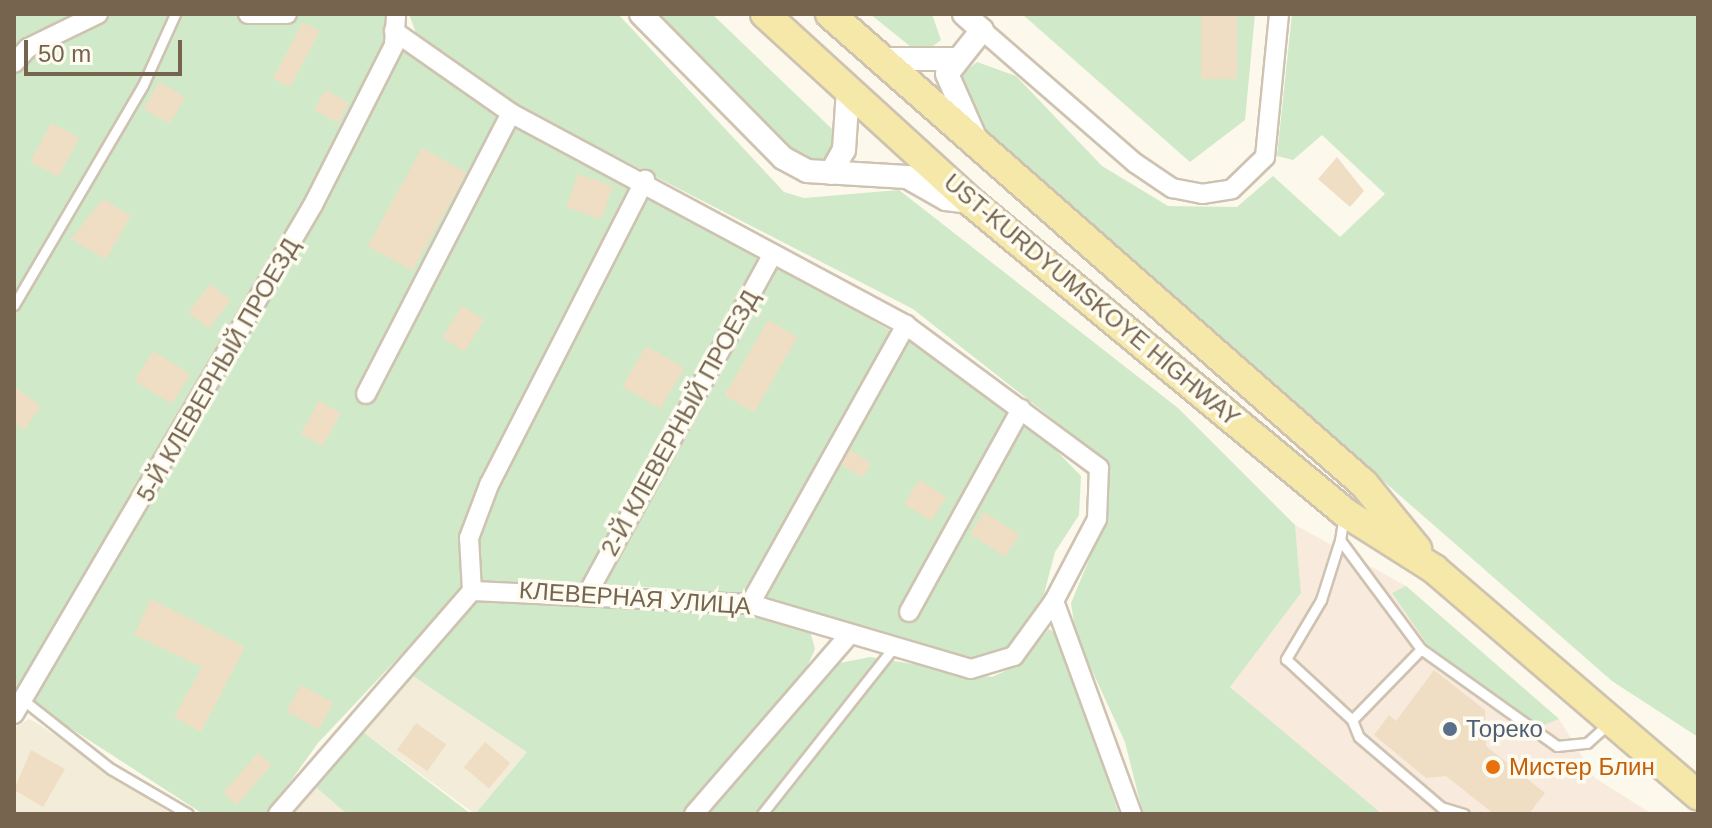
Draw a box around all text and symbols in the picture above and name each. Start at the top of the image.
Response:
scale bar [28,24,186,74]
text: 50 m [38,40,91,67]
street label: UST-KURDYUMSKOYE HIGHWAY [938,168,1246,432]
street label: 5-Й КЛЕВЕРНЫЙ ПРОЕЗД [131,233,305,507]
street label: 2-Й КЛЕВЕРНЫЙ ПРОЕЗД [595,285,765,561]
street label: КЛЕВЕРНАЯ УЛИЦА [518,576,752,620]
place label: Тореко [1466,715,1543,743]
marker: Тореко [1441,720,1459,738]
place label: Мистер Блин [1509,753,1655,781]
marker: Мистер Блин [1484,758,1502,776]

